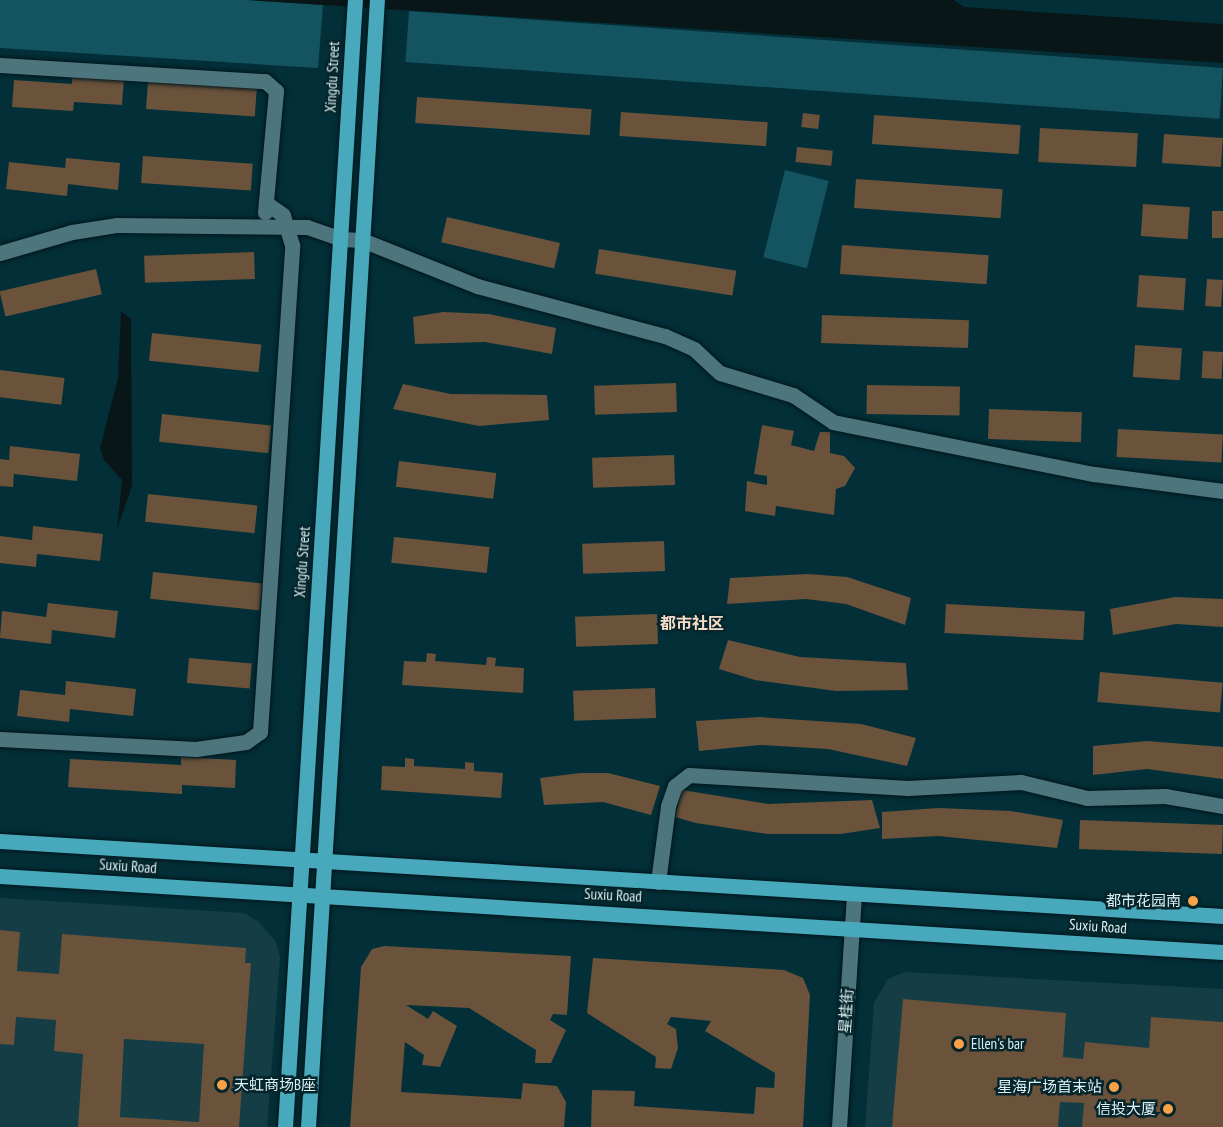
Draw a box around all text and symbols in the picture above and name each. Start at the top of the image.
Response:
street label: Xingdu Street [321,41,343,113]
street label: Xingdu Street [291,526,313,598]
district label: 都市社区 [660,613,724,633]
street label: Suxiu Road [99,855,157,877]
street label: Suxiu Road [584,885,642,905]
place label: 都市花园南 [1106,892,1181,910]
marker: 都市花园南 [1186,894,1200,908]
street label: Suxiu Road [1069,915,1127,937]
street label: 星桂街 [835,988,857,1034]
place label: Ellen's bar [971,1035,1024,1053]
marker: Ellen's bar [952,1037,966,1051]
place label: 天虹商场B座 [234,1076,316,1094]
marker: 天虹商场B座 [215,1078,229,1092]
place label: 星海广场首末站 [997,1078,1102,1096]
marker: 星海广场首末站 [1107,1080,1121,1094]
place label: 信投大厦 [1096,1100,1156,1118]
marker: 信投大厦 [1161,1102,1175,1116]

